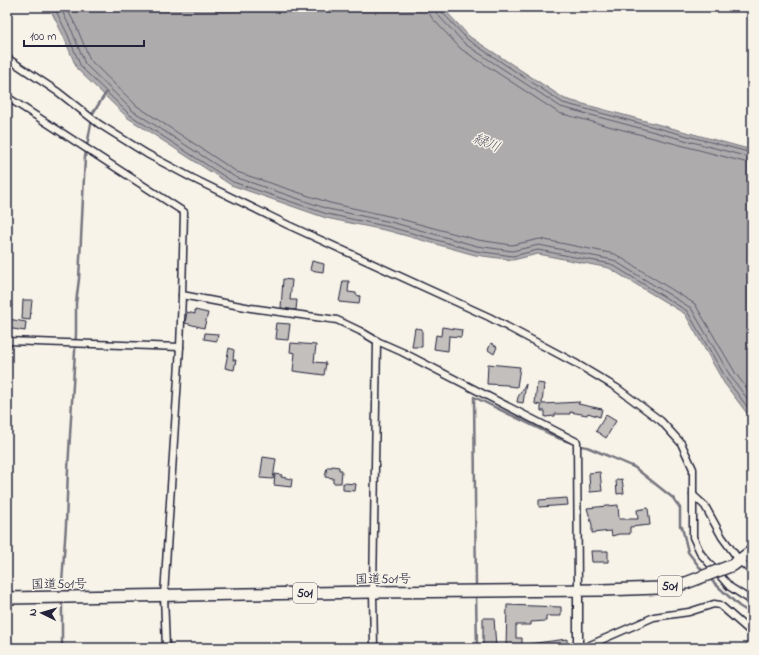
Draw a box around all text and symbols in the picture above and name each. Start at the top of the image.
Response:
scale bar [24,22,144,48]
text: 100 m [30,28,57,46]
water label: 緑川 [469,128,503,159]
street label: 国道501号 [355,570,411,589]
street label: 国道501号 [31,575,87,594]
road number: 501 [658,576,682,596]
road number: 501 [293,583,317,603]
north arrow [22,593,62,633]
text: N [25,608,41,617]

